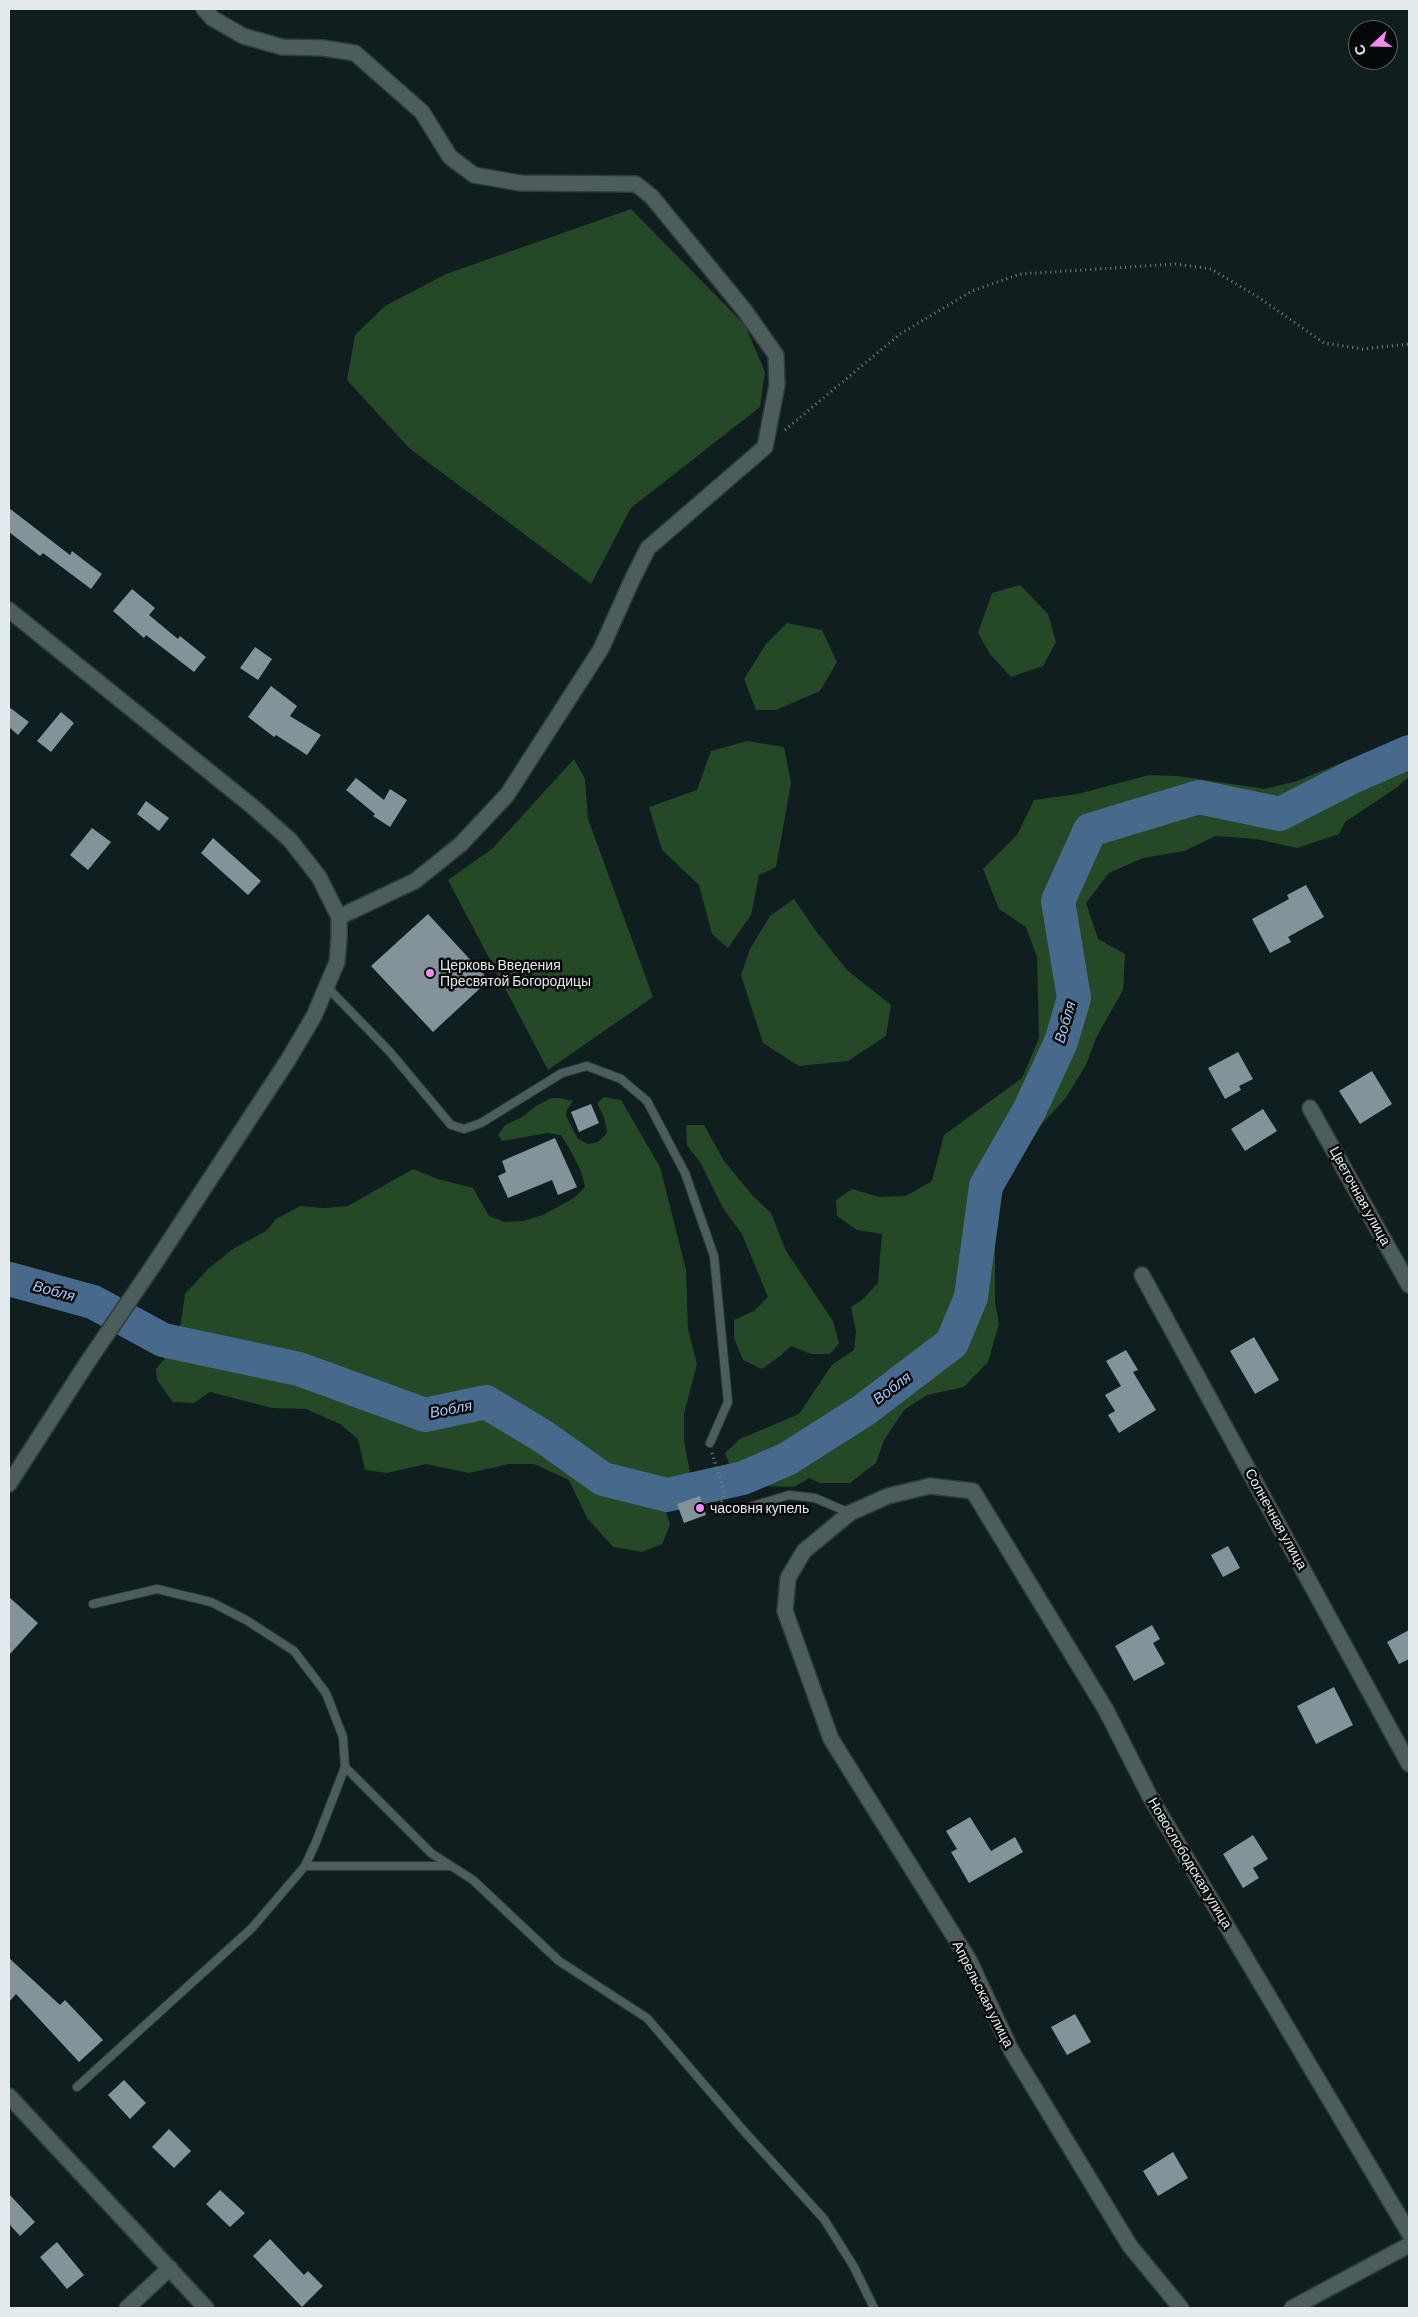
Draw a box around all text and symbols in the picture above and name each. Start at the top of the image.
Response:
north arrow [1348,20,1398,70]
text: С [1350,42,1369,58]
place label: Церковь Введения Пресвятой Богородицы [440,957,591,990]
marker: Церковь Введения Пресвятой Богородицы [424,967,436,979]
water label: Вобля [1050,999,1080,1045]
street label: Цветочная улица [1326,1144,1394,1248]
water label: Вобля [31,1277,77,1305]
water label: Вобля [869,1368,915,1408]
water label: Вобля [428,1396,474,1422]
street label: Солнечная улица [1241,1466,1311,1572]
place label: часовня купель [710,1500,809,1516]
marker: часовня купель [694,1502,706,1514]
street label: Новослободская улица [1144,1794,1236,1932]
street label: Апрельская улица [949,1938,1017,2050]

